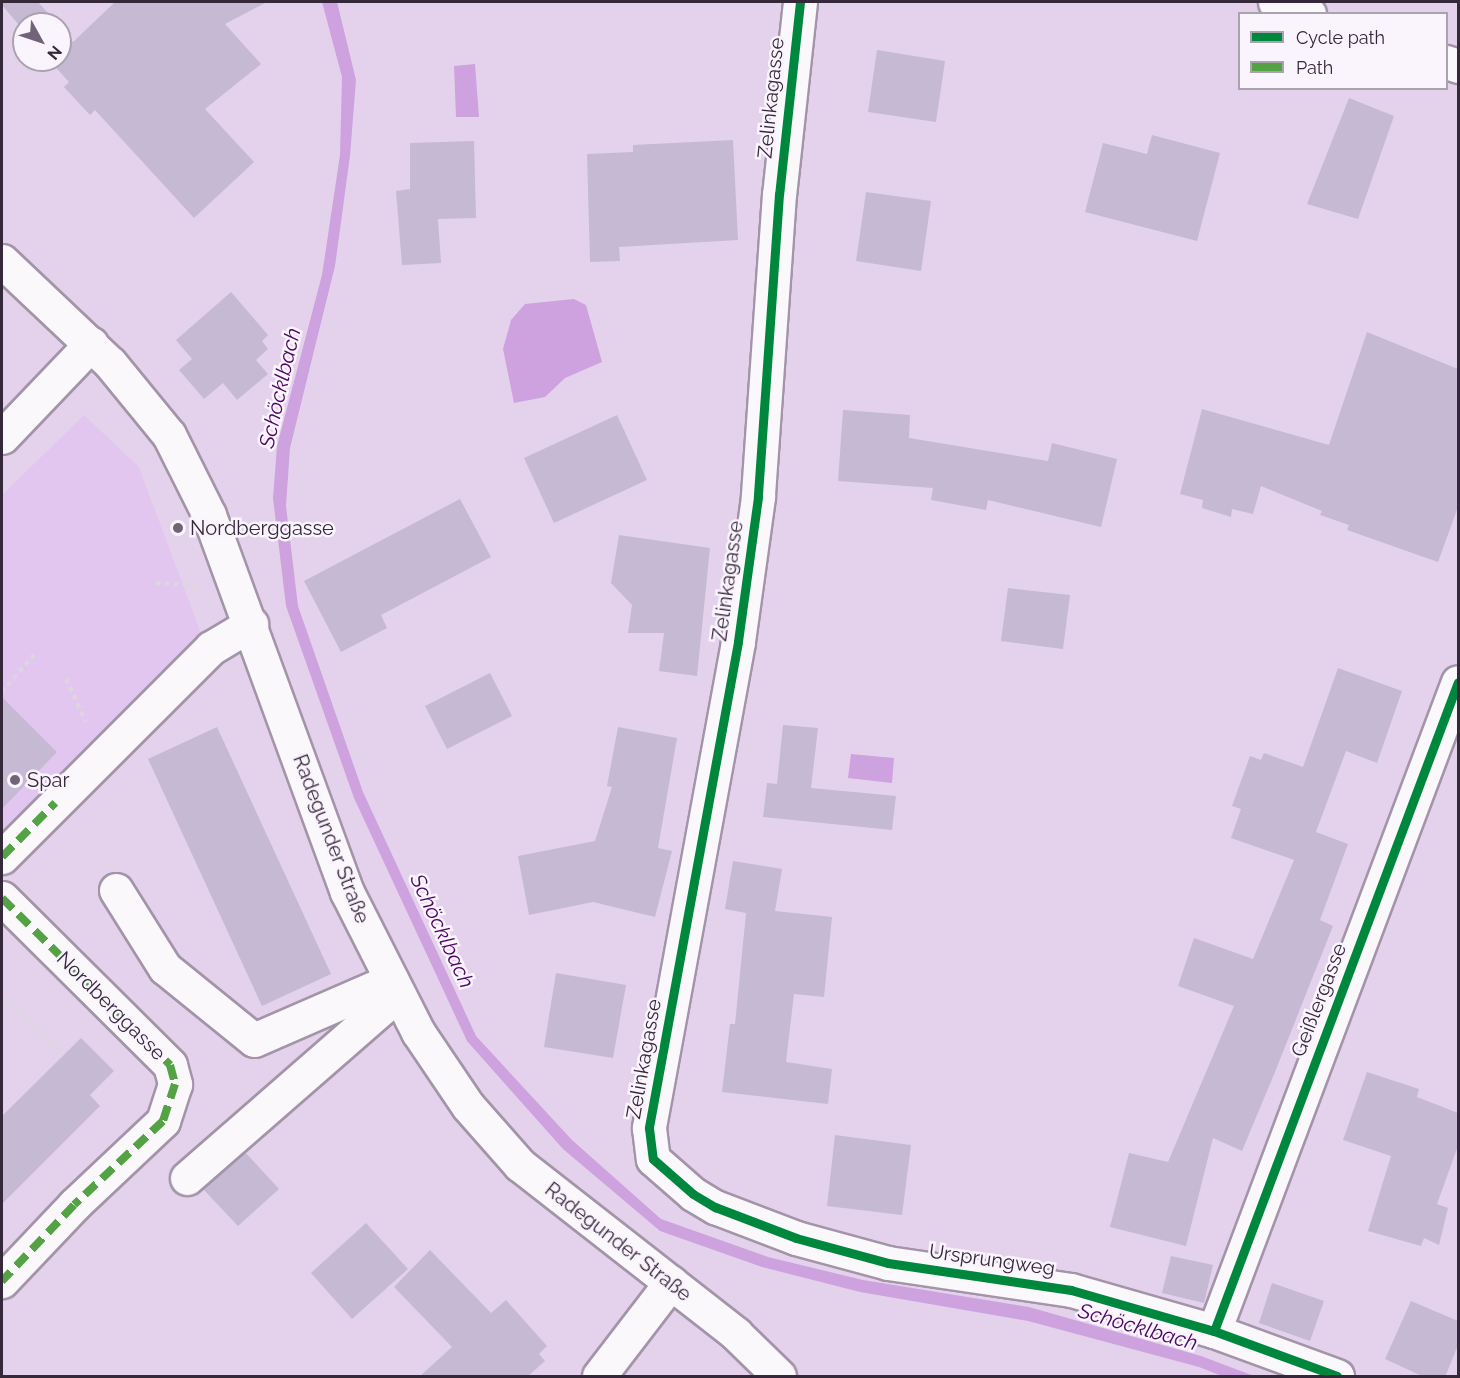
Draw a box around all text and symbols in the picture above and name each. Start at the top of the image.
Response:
north arrow [12,12,72,72]
legend [1238,12,1448,90]
text: Cycle path [1296,27,1385,48]
street label: Zelinkagasse [753,36,789,160]
text: N [43,42,66,63]
text: Path [1296,57,1333,78]
water label: Schöcklbach [254,325,306,451]
place label: Nordberggasse [190,516,334,540]
street label: Zelinkagasse [708,519,748,643]
marker: Nordberggasse [171,521,185,535]
street label: Radegunder Straße [288,751,374,927]
place label: Spar [27,768,69,792]
marker: Spar [8,773,22,787]
water label: Schöcklbach [405,870,479,992]
street label: Geißlergasse [1286,940,1352,1060]
street label: Nordberggasse [52,947,170,1065]
street label: Zelinkagasse [622,997,666,1121]
street label: Radegunder Straße [540,1177,696,1307]
street label: Ursprungweg [927,1239,1057,1281]
water label: Schöcklbach [1076,1298,1200,1356]

